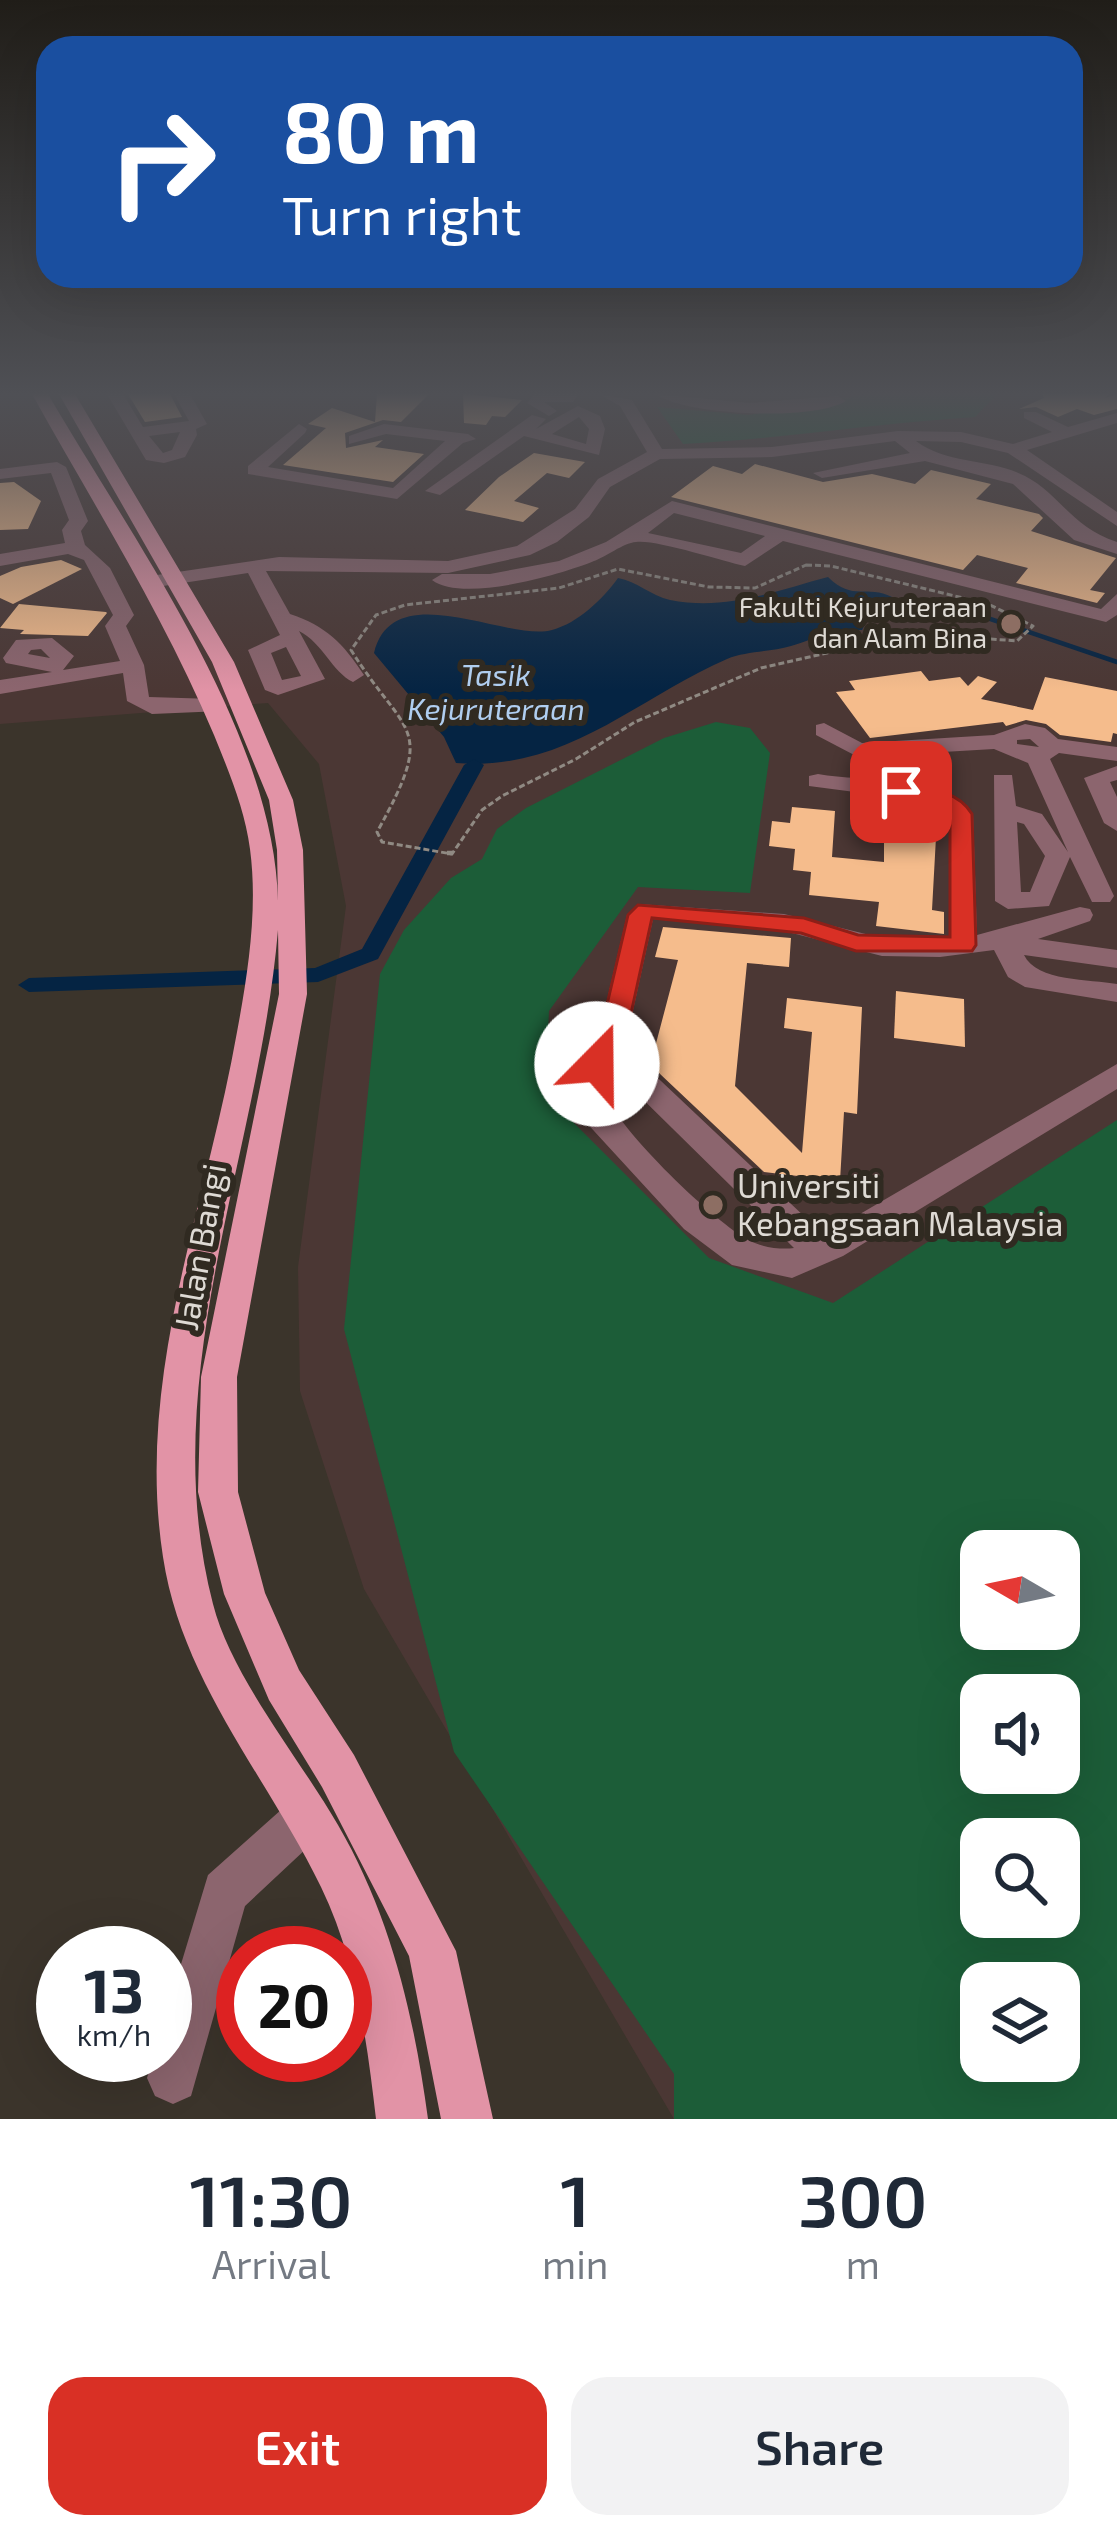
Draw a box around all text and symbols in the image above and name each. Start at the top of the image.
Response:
text: 80 m [282,79,479,180]
icon: right [84,84,240,240]
text: Turn right [282,181,522,246]
place label: Fakulti Kejuruteraan dan Alam Bina [739,590,987,653]
marker: Fakulti Kejuruteraan dan Alam Bina [998,611,1024,637]
water label: Tasik Kejuruteraan [407,656,585,726]
pin [850,741,952,843]
icon: arrive [868,759,934,825]
position arrow [534,1001,660,1127]
street label: Jalan Bangi [165,1161,233,1333]
place label: Universiti Kebangsaan Malaysia [737,1165,1063,1243]
marker: Universiti Kebangsaan Malaysia [700,1192,726,1218]
north arrow [960,1530,1080,1650]
map controls [960,1530,1080,2082]
button: sound [960,1674,1080,1794]
button: search [960,1818,1080,1938]
speed limit sign: 20 [216,1926,372,2082]
text: 13 [84,1953,144,2025]
button: layers [960,1962,1080,2082]
text: km/h [77,2016,151,2052]
text: 11:30 [189,2155,353,2241]
text: 1 [560,2155,590,2241]
text: 300 [798,2155,928,2241]
text: Arrival [212,2240,330,2287]
text: min [542,2240,608,2287]
text: m [846,2240,880,2287]
button: Exit [48,2377,547,2515]
button: Share [571,2377,1069,2515]

